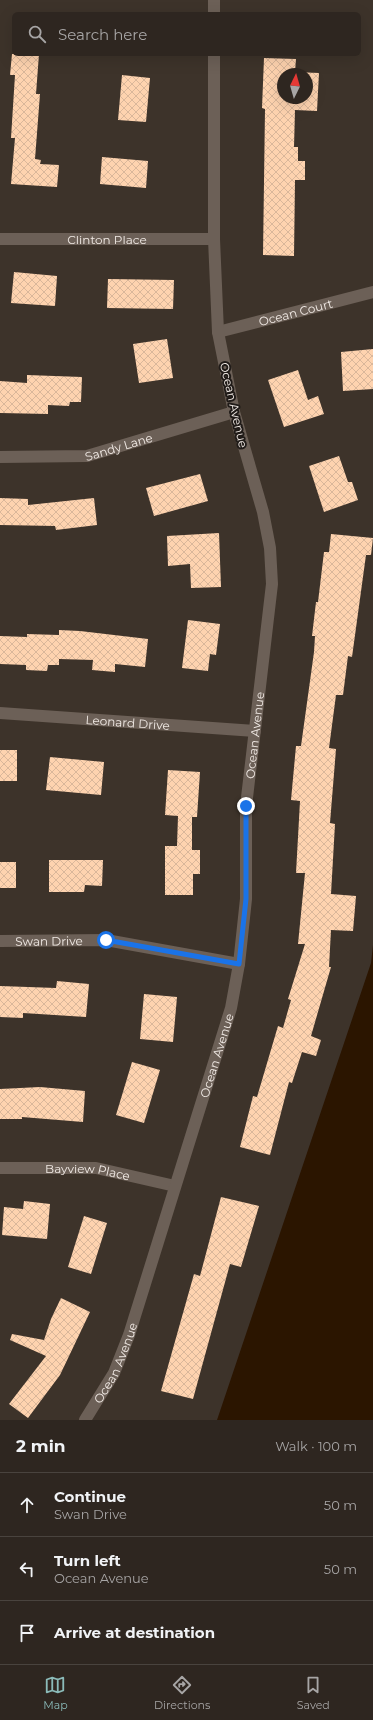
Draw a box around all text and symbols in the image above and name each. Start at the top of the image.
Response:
search box [12,12,361,56]
icon: search [26,23,48,45]
text: Search here [58,25,147,44]
north arrow [277,68,313,104]
street label: Clinton Place [67,232,147,247]
street label: Ocean Court [257,295,334,329]
street label: Ocean Avenue [217,361,251,449]
street label: Sandy Lane [83,429,154,464]
street label: Ocean Avenue [242,691,267,780]
street label: Leonard Drive [85,712,170,732]
route end [237,797,255,815]
route start [97,931,115,949]
street label: Swan Drive [15,933,83,948]
street label: Ocean Avenue [196,1011,236,1099]
street label: Bayview Place [45,1160,132,1183]
street label: Ocean Avenue [90,1321,140,1406]
text: 2 min [16,1436,66,1456]
text: Walk · 100 m [275,1438,357,1454]
text: Continue [54,1487,126,1506]
icon: ahead [16,1494,38,1516]
text: 50 m [324,1497,357,1513]
text: Swan Drive [54,1506,127,1522]
text: Turn left [54,1551,121,1570]
icon: left [16,1558,38,1580]
text: 50 m [324,1561,357,1577]
text: Ocean Avenue [54,1570,149,1586]
icon: arrive [16,1622,38,1644]
text: Arrive at destination [54,1623,215,1642]
tab: Map [43,1674,68,1712]
tab: Directions [154,1674,210,1712]
tab: Saved [297,1674,330,1712]

